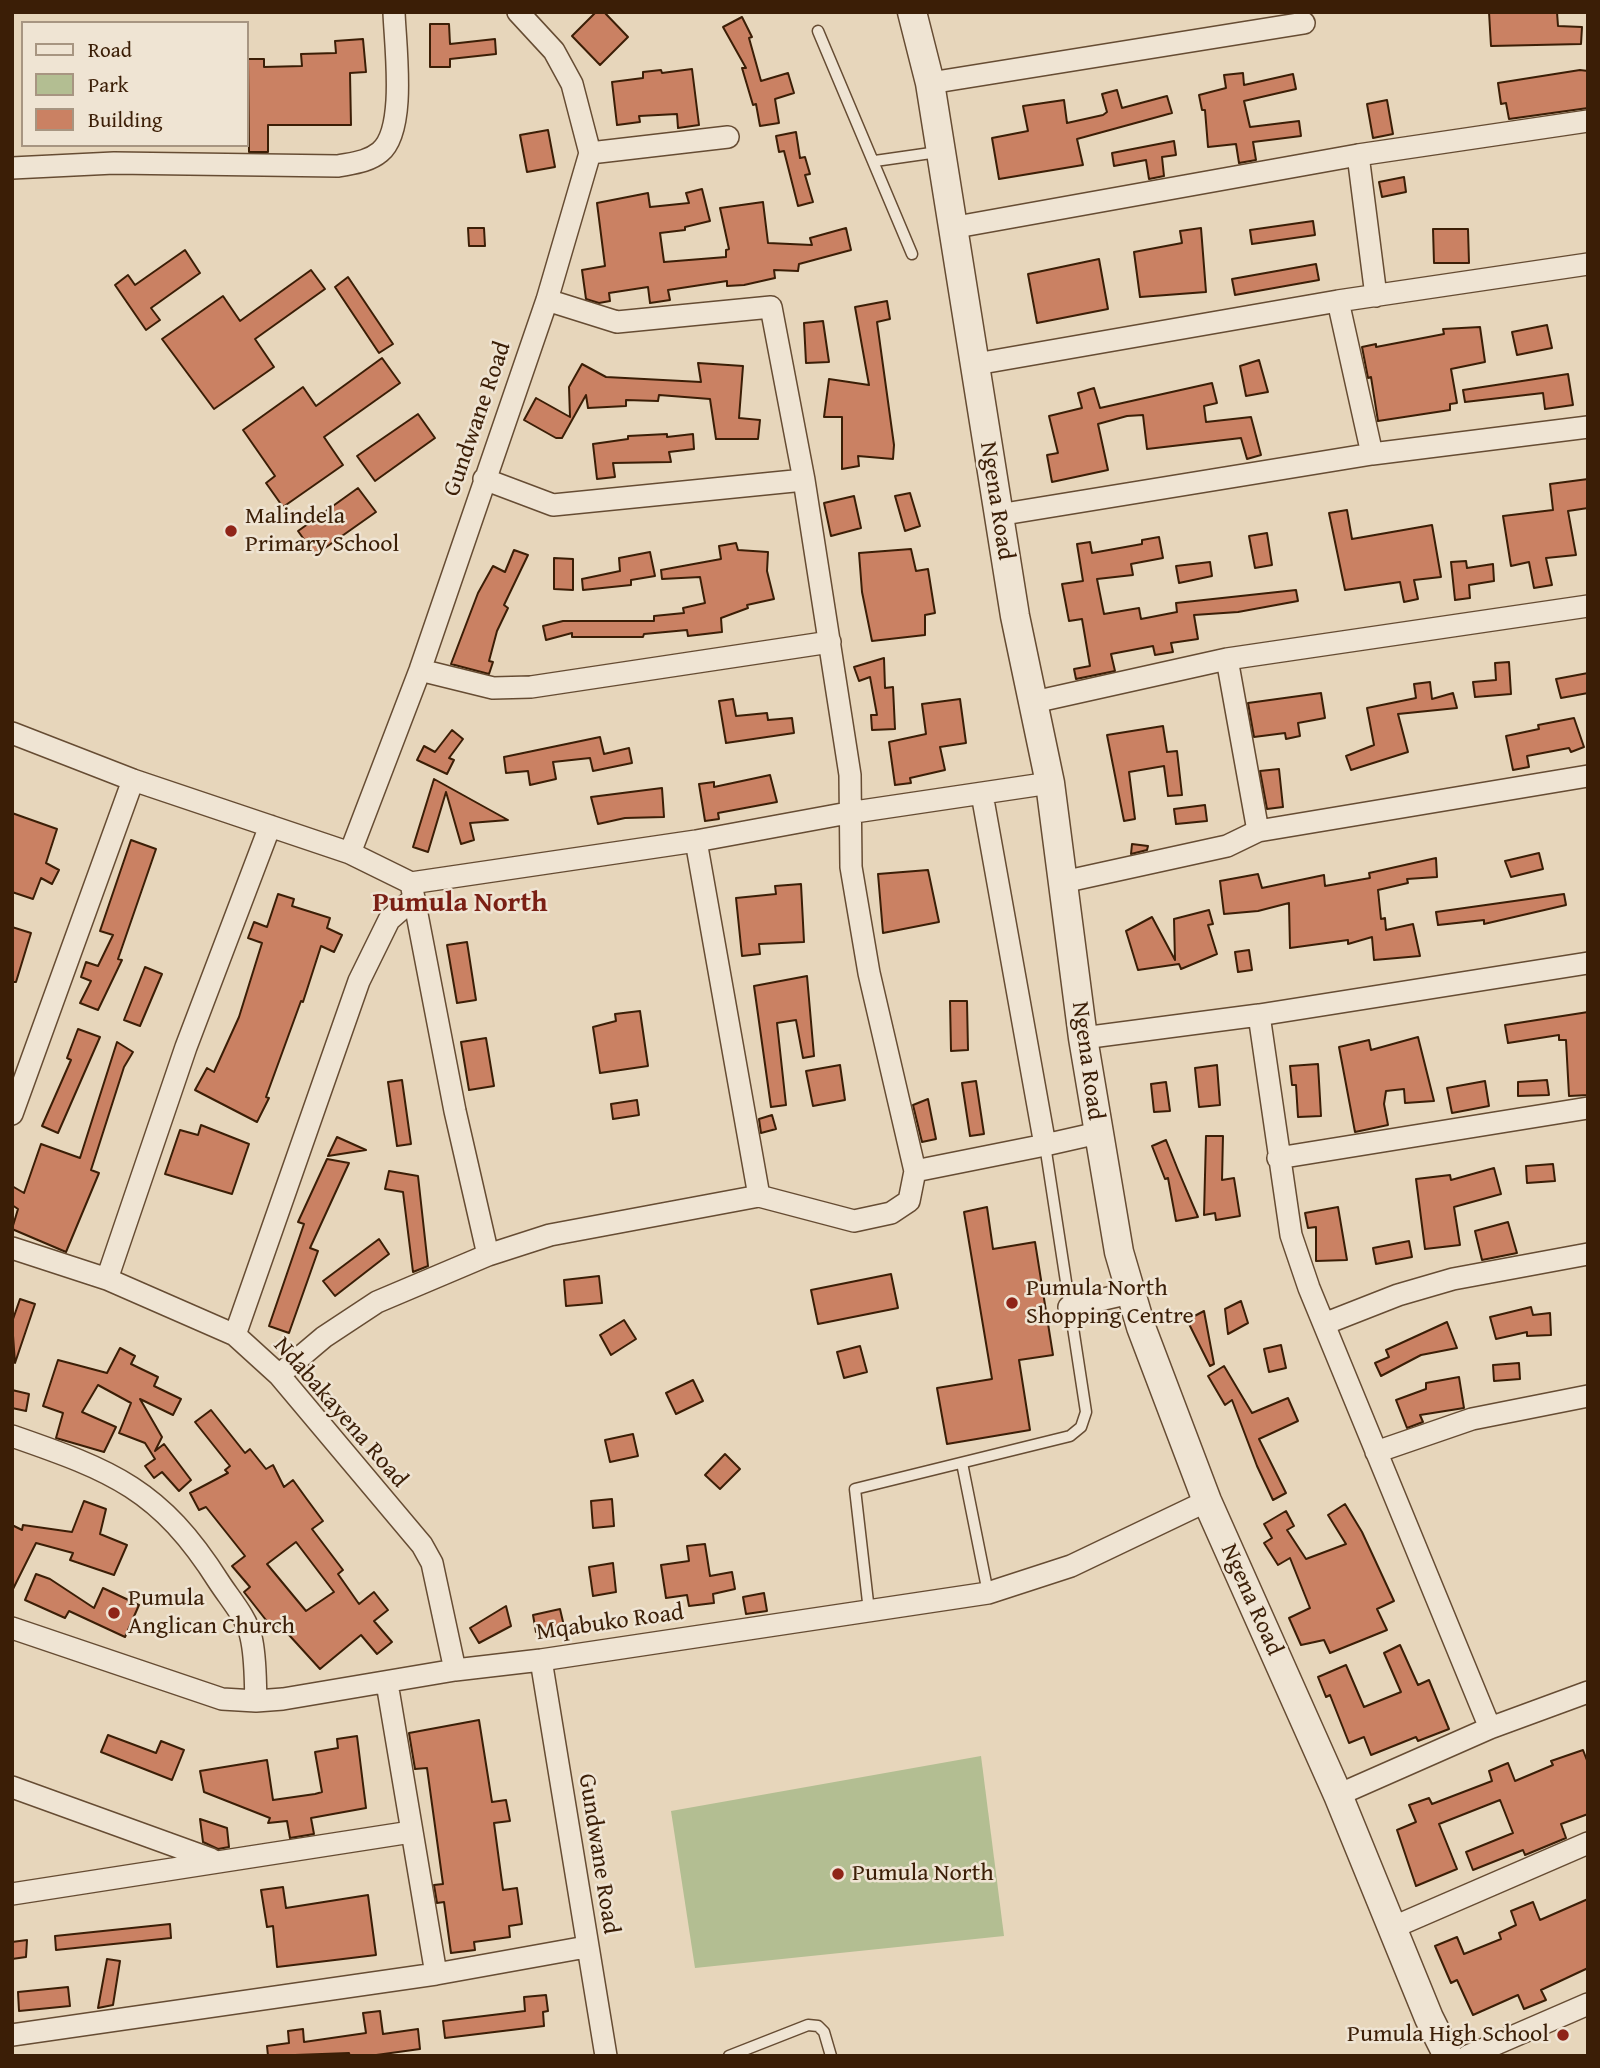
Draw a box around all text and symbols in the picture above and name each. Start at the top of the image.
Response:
legend [21,21,248,147]
text: Road [88,34,132,65]
text: Park [88,69,129,100]
text: Building [88,104,162,135]
street label: Gundwane Road [438,338,518,500]
street label: Ngena Road [972,440,1020,562]
place label: Malindela Primary School [245,503,399,559]
marker: Malindela Primary School [223,523,239,539]
district label: Pumula North [372,887,548,921]
street label: Ngena Road [1064,1000,1110,1122]
place label: Pumula North Shopping Centre [1026,1275,1194,1331]
marker: Pumula North Shopping Centre [1004,1295,1020,1311]
street label: Ndabakayena Road [267,1332,413,1494]
street label: Ngena Road [1214,1540,1288,1660]
place label: Pumula Anglican Church [128,1585,295,1641]
street label: Mqabuko Road [534,1598,686,1648]
marker: Pumula Anglican Church [106,1605,122,1621]
street label: Gundwane Road [571,1772,625,1936]
place label: Pumula North [852,1860,994,1888]
marker: Pumula North [830,1866,846,1882]
place label: Pumula High School [1347,2021,1549,2049]
marker: Pumula High School [1555,2027,1571,2043]

